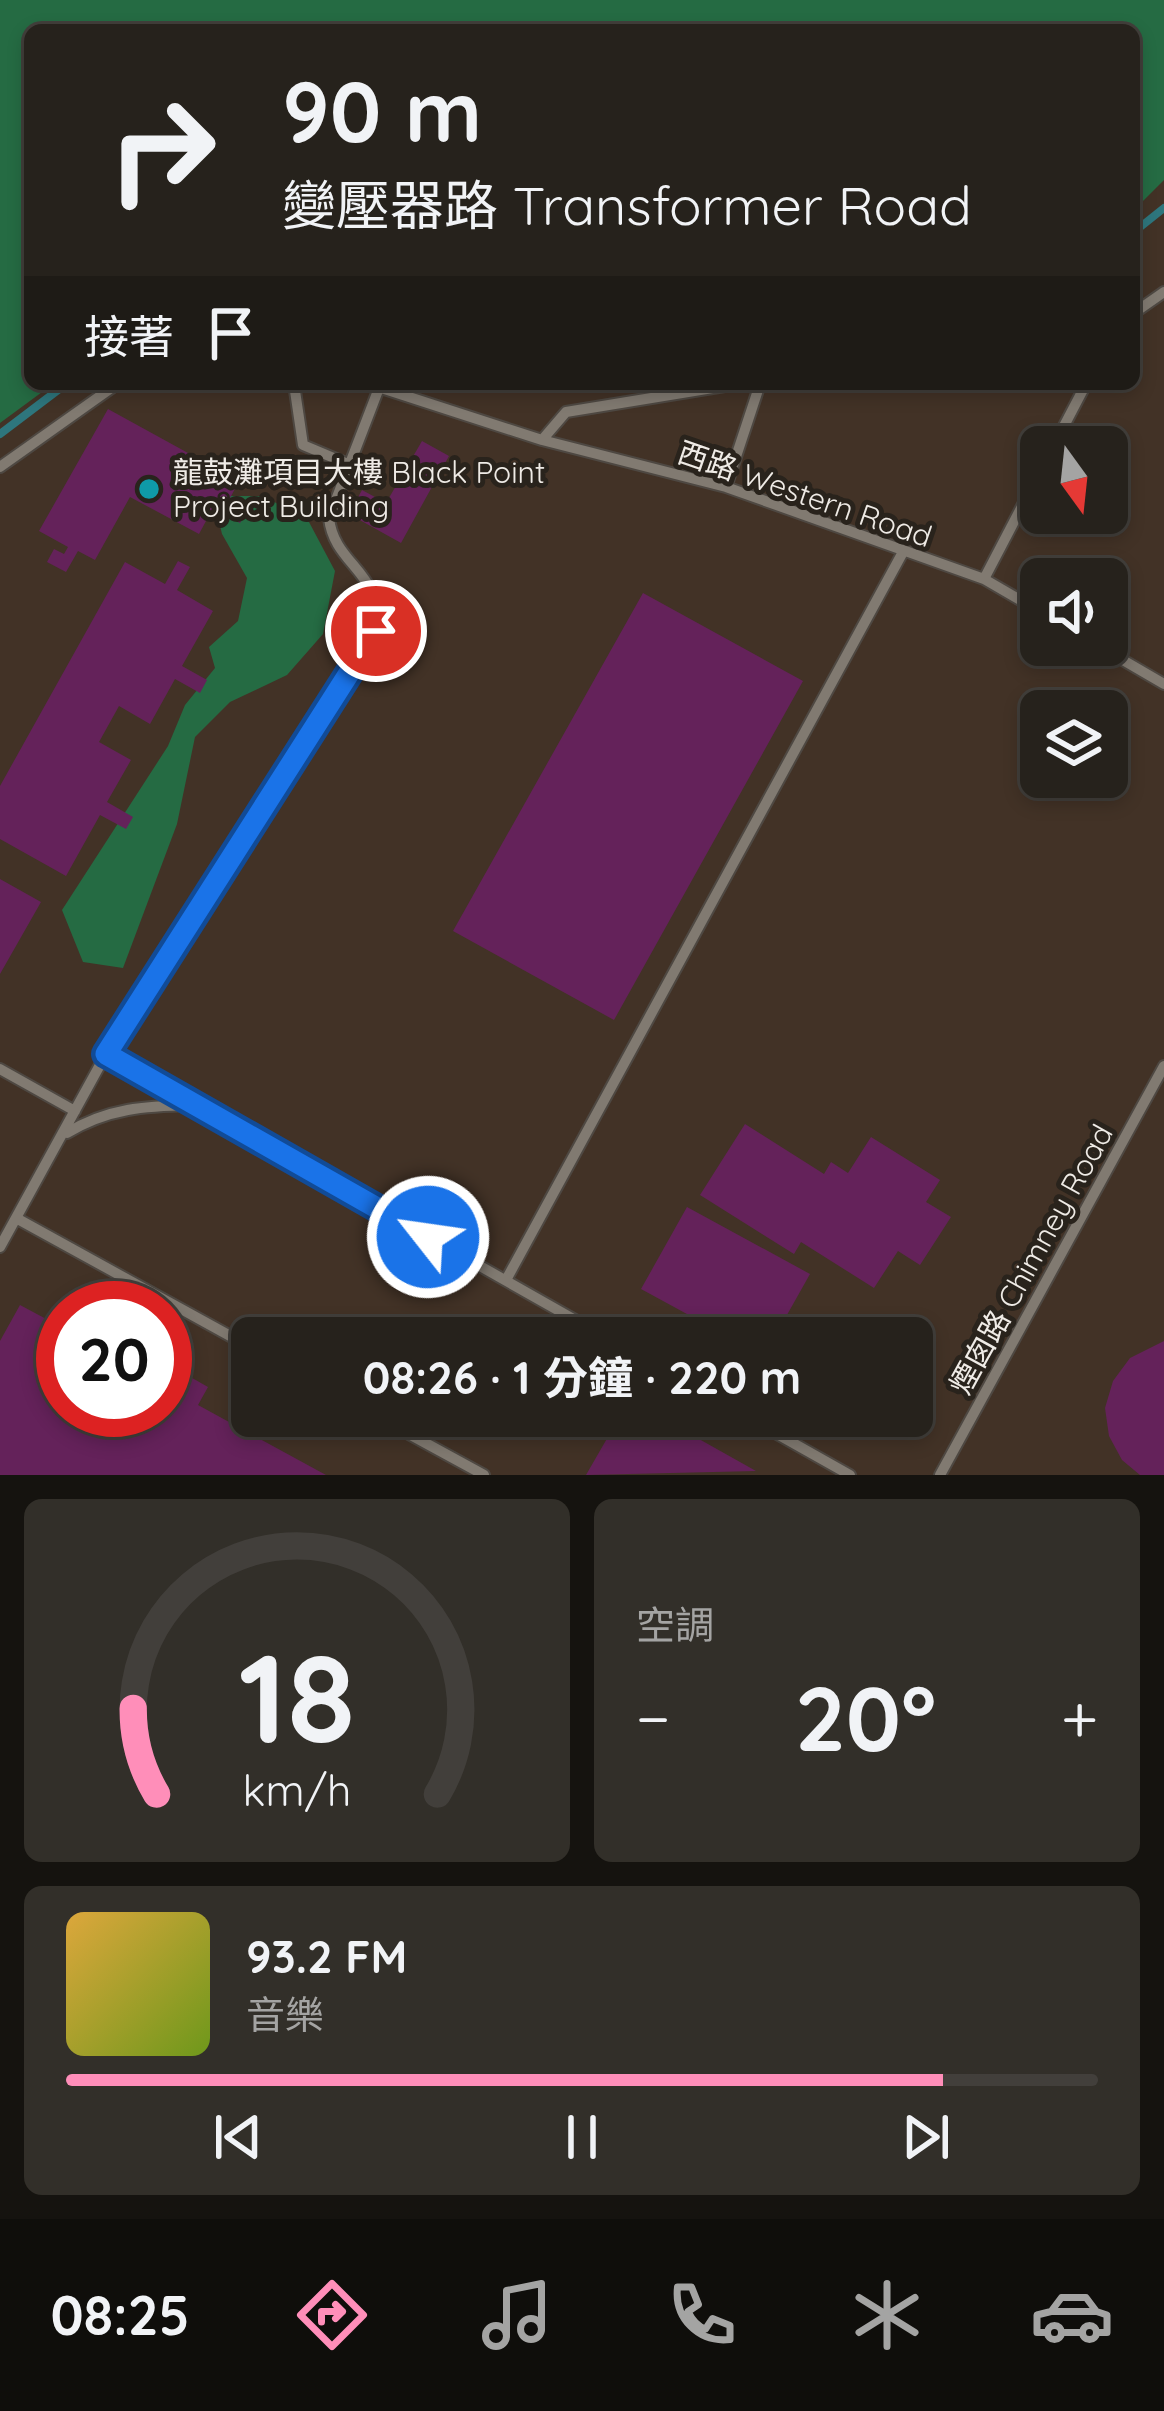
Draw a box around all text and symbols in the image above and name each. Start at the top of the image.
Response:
text: 90 m [282,58,482,163]
icon: right [84,72,240,228]
text: 變壓器路 Transformer Road [282,171,972,239]
icon: arrive [198,300,264,366]
text: 接著 [84,308,174,364]
north arrow [1020,426,1128,534]
map controls [1020,426,1128,798]
street label: 西路 Western Road [673,433,937,555]
place label: 龍鼓灘項目大樓 Black Point Project Building [173,453,545,525]
marker: 龍鼓灘項目大樓 Black Point Project Building [136,476,162,502]
button: sound [1020,558,1128,666]
pin [325,580,427,682]
icon: arrive [343,598,409,664]
button: layers [1020,690,1128,798]
street label: 煙囱路 Chimney Road [941,1118,1121,1400]
position arrow [365,1174,491,1300]
speed limit sign: 20 [36,1281,192,1437]
text: 08:26 · 1 分鐘 · 220 m [363,1349,801,1405]
text: 空調 [636,1600,714,1649]
text: 18 [239,1618,355,1774]
text: 20° [795,1661,936,1774]
text: − [636,1676,670,1759]
text: + [1061,1676,1098,1759]
text: km/h [243,1762,351,1816]
text: 93.2 FM [246,1928,407,1984]
text: 音樂 [246,1990,324,2039]
icon: previous [205,2104,271,2170]
icon: pause [549,2104,615,2170]
icon: next [893,2104,959,2170]
icon: directions [290,2273,374,2357]
icon: music [475,2273,559,2357]
icon: phone [660,2273,744,2357]
icon: climate [845,2273,929,2357]
icon: car [1030,2273,1114,2357]
text: 08:25 [50,2281,190,2349]

